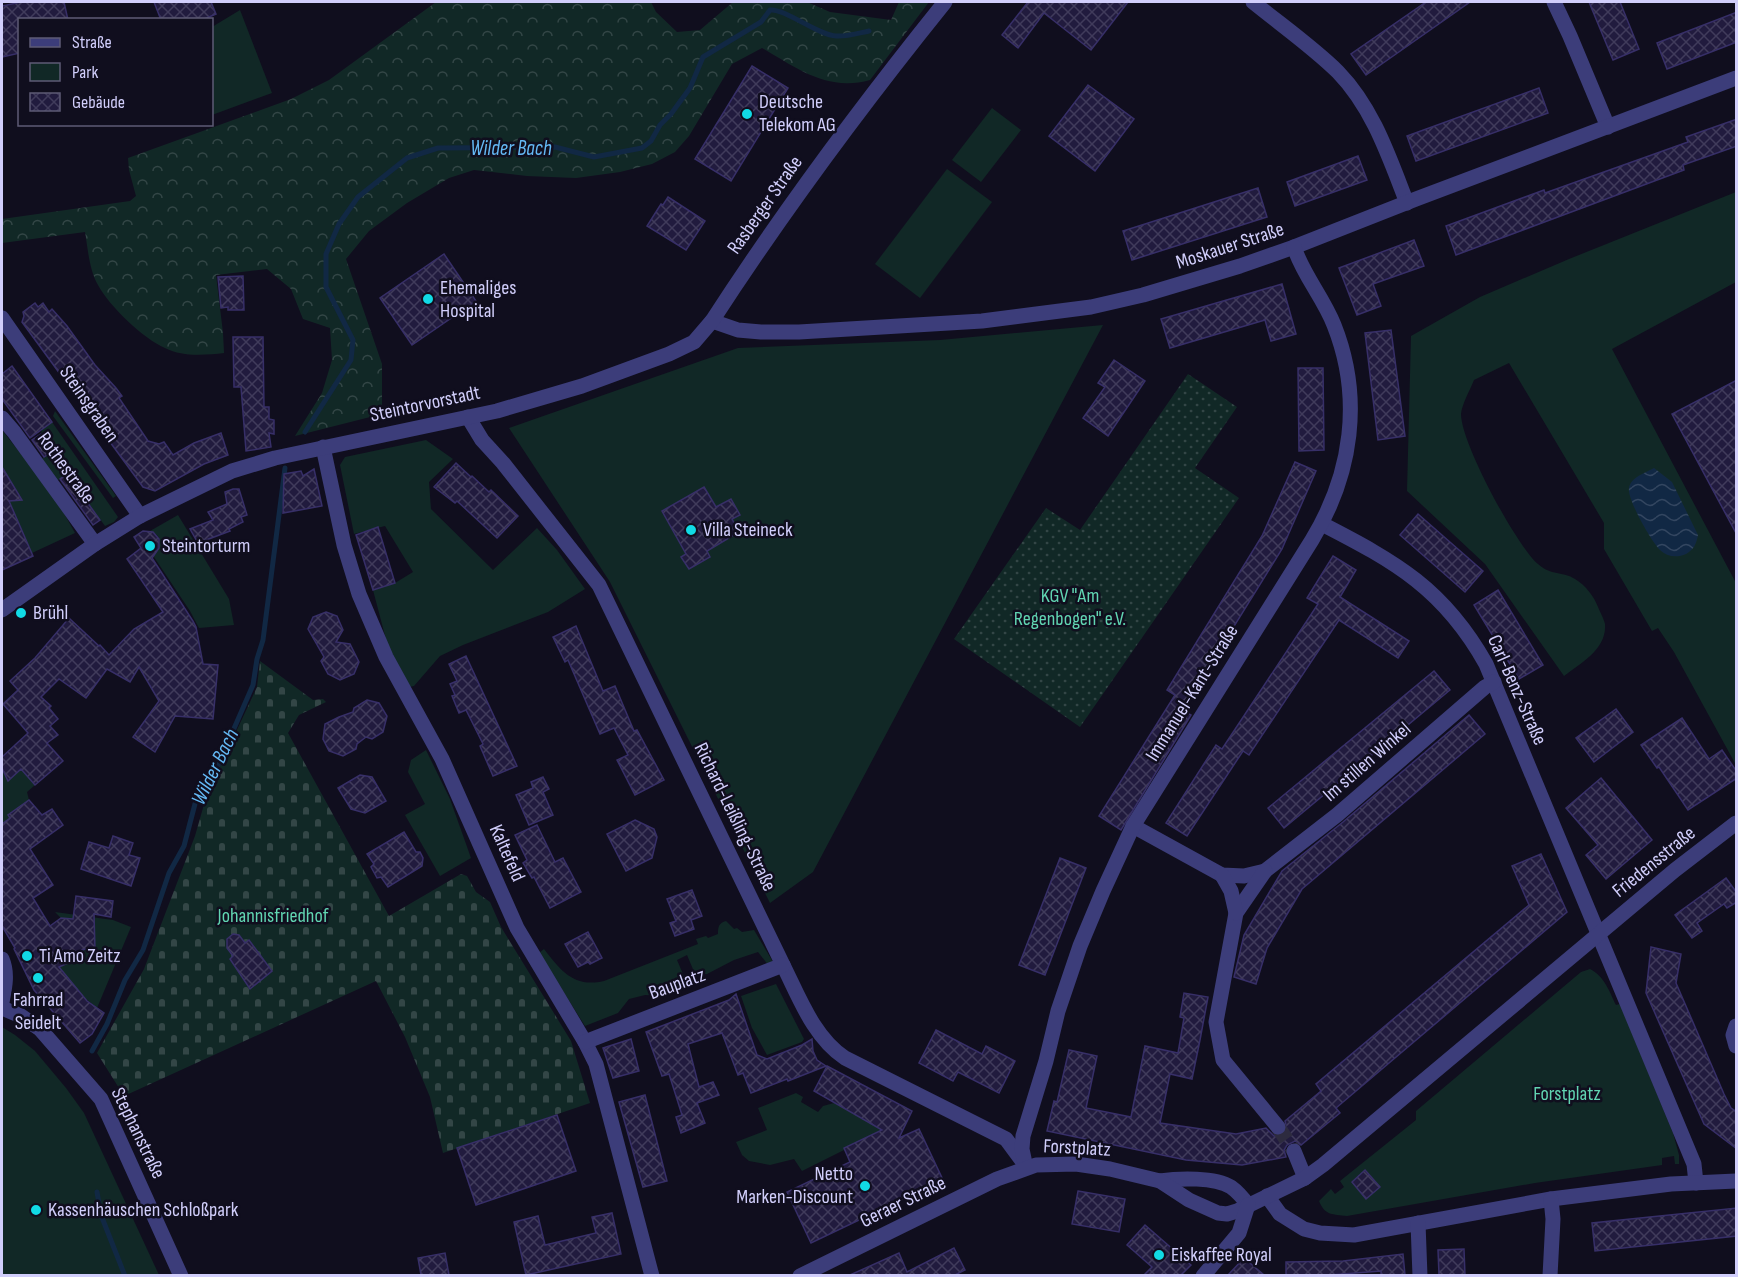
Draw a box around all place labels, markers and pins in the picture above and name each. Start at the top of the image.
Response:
place label: Deutsche Telekom AG [759,90,836,137]
marker: Deutsche Telekom AG [740,107,754,121]
place label: Ehemaliges Hospital [440,276,516,323]
marker: Ehemaliges Hospital [421,292,435,306]
place label: Villa Steineck [703,518,793,542]
marker: Villa Steineck [684,523,698,537]
place label: Steintorturm [162,534,250,558]
marker: Steintorturm [143,539,157,553]
place label: Brühl [33,601,68,625]
marker: Brühl [14,606,28,620]
place label: Ti Amo Zeitz [39,944,120,968]
marker: Ti Amo Zeitz [20,949,34,963]
marker: Fahrrad Seidelt [31,971,45,985]
place label: Fahrrad Seidelt [13,988,63,1035]
place label: Netto Marken-Discount [736,1162,853,1209]
marker: Netto Marken-Discount [858,1179,872,1193]
place label: Kassenhäuschen Schloßpark [48,1198,239,1222]
marker: Kassenhäuschen Schloßpark [29,1203,43,1217]
place label: Eiskaffee Royal [1171,1243,1272,1267]
marker: Eiskaffee Royal [1152,1248,1166,1262]

